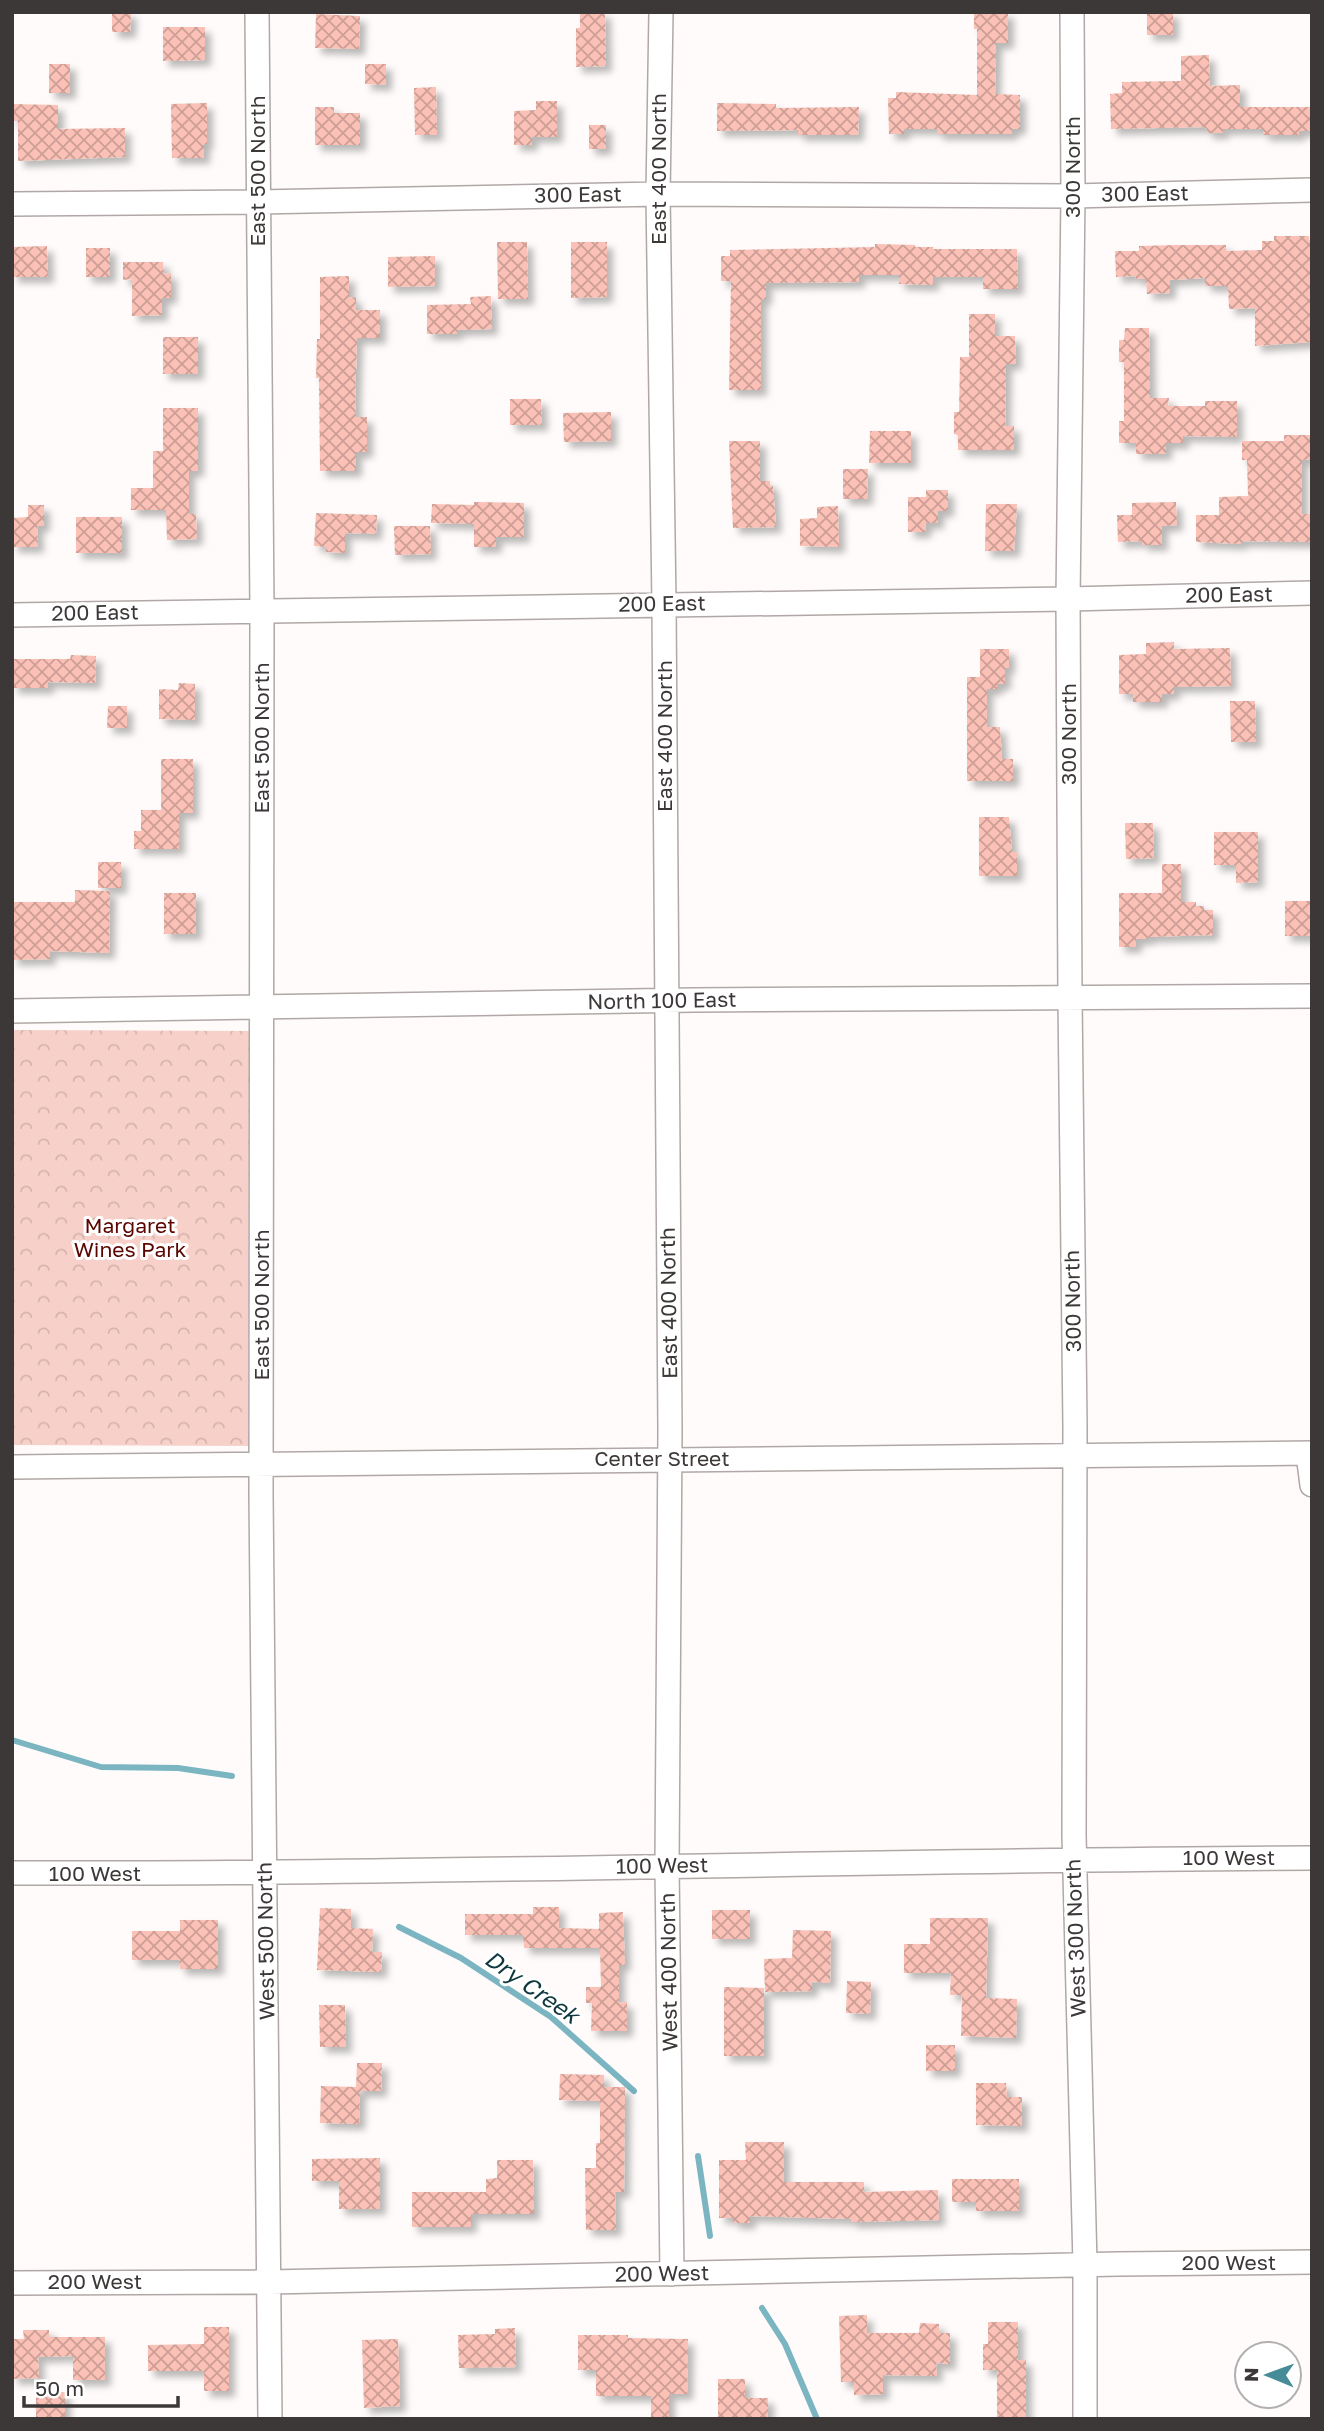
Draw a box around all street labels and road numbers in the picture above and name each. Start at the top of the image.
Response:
street label: East 400 North [645,93,671,245]
street label: East 500 North [244,95,270,247]
street label: 300 North [1059,116,1085,218]
street label: 300 East [1101,179,1189,207]
street label: 300 East [534,180,622,208]
street label: 200 East [1185,580,1273,608]
street label: 200 East [618,589,706,617]
street label: 200 East [51,598,139,626]
street label: East 400 North [651,660,677,812]
street label: East 500 North [248,662,274,814]
street label: 300 North [1055,683,1081,785]
street label: North 100 East [587,986,737,1014]
street label: East 400 North [654,1227,682,1379]
street label: East 500 North [248,1229,274,1381]
street label: 300 North [1058,1250,1086,1352]
street label: Center Street [594,1445,730,1471]
street label: 100 West [1183,1844,1275,1870]
street label: 100 West [616,1851,708,1879]
street label: West 300 North [1059,1858,1091,2018]
street label: 100 West [49,1860,141,1886]
street label: West 500 North [251,1862,279,2020]
street label: West 400 North [654,1892,682,2052]
street label: 200 West [1182,2249,1276,2275]
street label: 200 West [615,2259,709,2287]
street label: 200 West [48,2268,142,2294]

